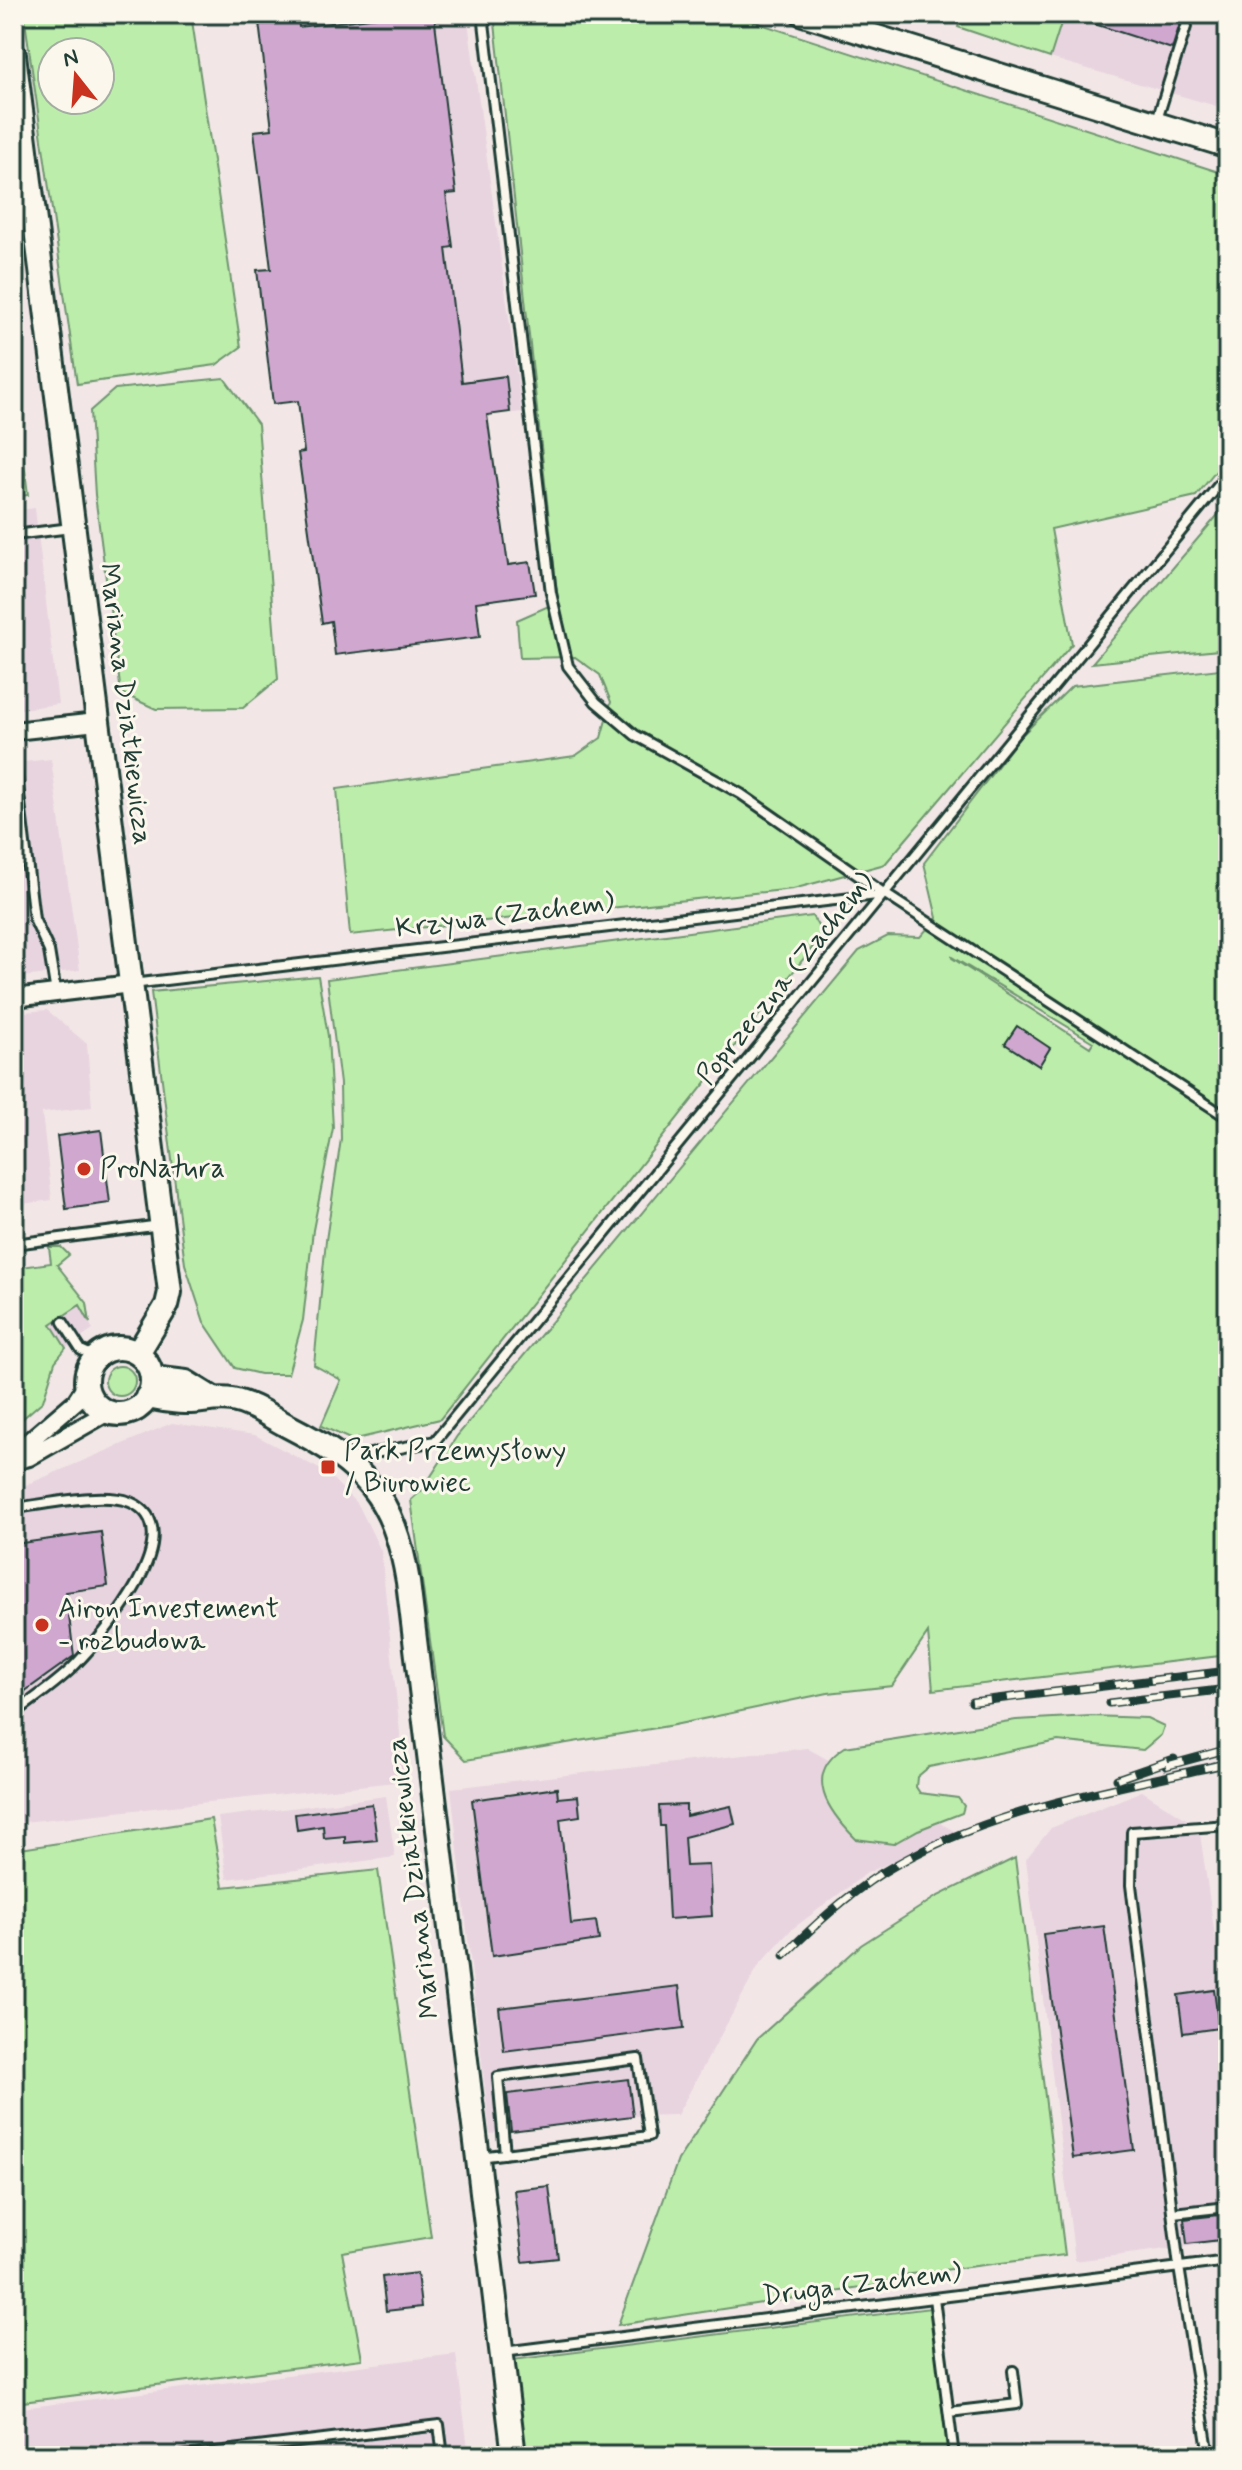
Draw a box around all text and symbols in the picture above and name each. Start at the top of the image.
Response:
north arrow [36,36,116,116]
text: N [60,43,82,74]
street label: Mariana Dziatkiewicza [89,561,161,847]
street label: Poprzeczna (Zachem) [689,865,883,1093]
street label: Krzywa (Zachem) [394,884,616,948]
place label: ProNatura [100,1151,225,1188]
marker: ProNatura [75,1160,93,1178]
place label: Park Przemysłowy / Biurowiec [344,1433,566,1502]
marker: Park Przemysłowy / Biurowiec [319,1458,337,1476]
place label: Airon Investement - rozbudowa [58,1591,279,1660]
marker: Airon Investement - rozbudowa [33,1616,51,1634]
street label: Mariana Dziatkiewicza [378,1735,450,2021]
street label: Druga (Zachem) [760,2254,964,2318]

